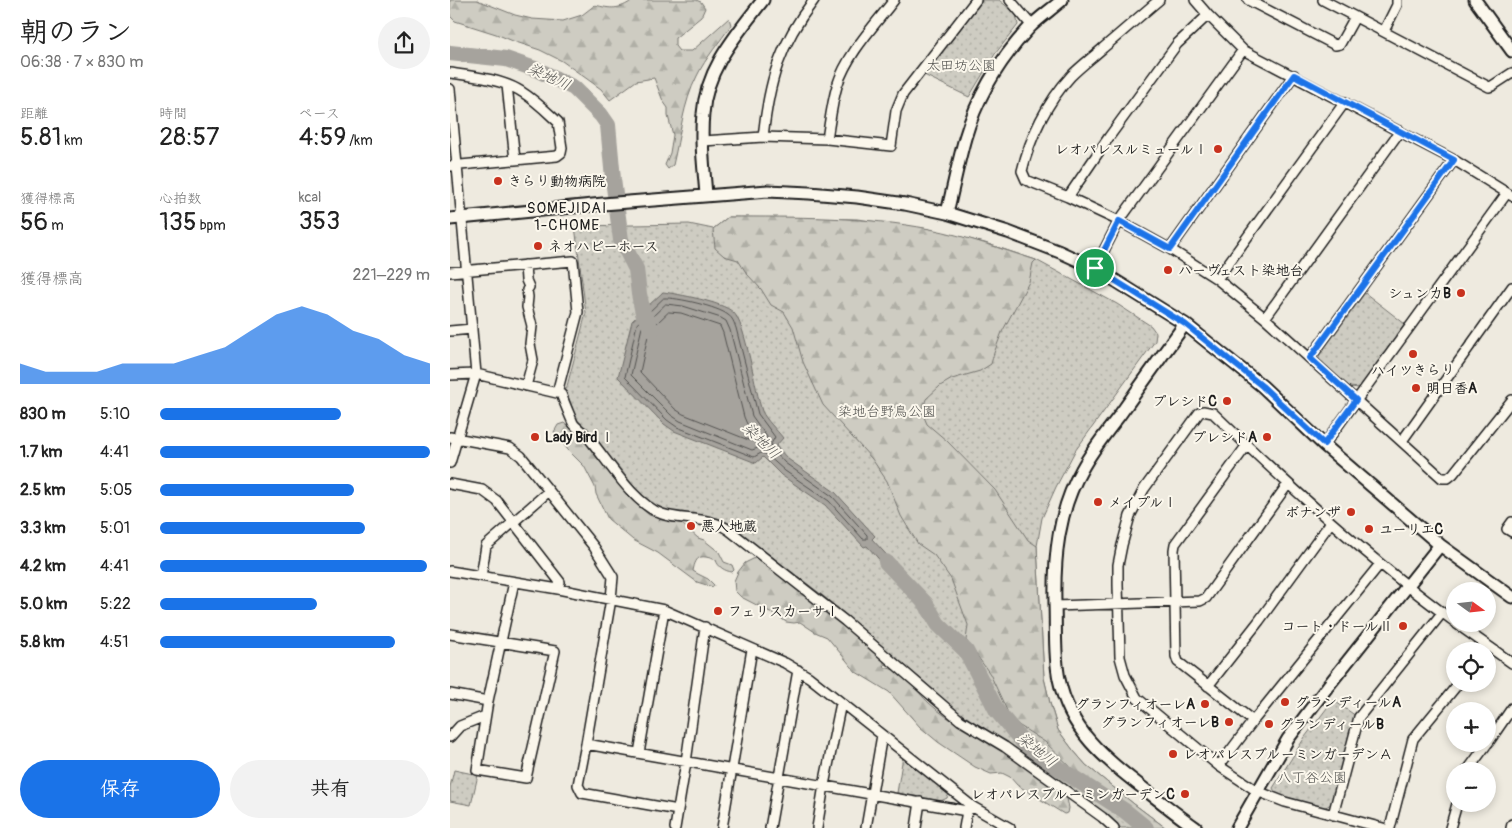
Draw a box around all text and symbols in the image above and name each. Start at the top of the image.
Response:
text: 朝のラン [20,15,132,50]
button: share [378,17,430,69]
text: 06:38 · 7 × 830 m [20,52,143,72]
park label: 太田坊公園 [926,57,996,74]
water label: 染地川 [525,59,573,95]
text: 距離 [20,105,48,122]
text: 時間 [159,105,187,122]
text: ペース [299,105,340,122]
text: 5.81 [20,122,61,153]
text: 28:57 [159,122,219,153]
text: 4:59 [299,122,346,153]
text: km [61,132,83,149]
text: /km [346,132,373,149]
place label: レオパレスルミュールⅠ [1055,141,1208,158]
marker: レオパレスルミュールⅠ [1212,143,1224,155]
place label: きらり動物病院 [508,173,606,190]
marker: きらり動物病院 [492,175,504,187]
text: kcal [299,189,321,206]
text: 獲得標高 [20,190,76,207]
text: 心拍数 [159,190,201,207]
district label: SOMEJIDAI 1-CHOME [527,199,607,235]
text: 353 [299,206,340,237]
text: 56 [20,207,48,238]
text: 135 [159,207,197,238]
text: m [48,217,64,234]
text: bpm [197,217,226,234]
place label: ネオハピーホース [548,238,659,255]
marker: ネオハピーホース [532,240,544,252]
pin [1074,247,1116,289]
icon: arrive [1081,254,1109,282]
place label: ハーヴェスト染地台 [1178,262,1303,279]
marker: ハーヴェスト染地台 [1162,264,1174,276]
text: 221–229 m [353,265,430,285]
text: 獲得標高 [20,269,84,289]
place label: シュンカB [1388,285,1451,302]
marker: シュンカB [1455,287,1467,299]
marker: ハイツきらり [1407,348,1419,360]
place label: ハイツきらり [1371,362,1455,379]
place label: 明日香A [1426,380,1477,397]
marker: 明日香A [1410,382,1422,394]
place label: プレシドC [1152,393,1217,410]
marker: プレシドC [1221,395,1233,407]
park label: 染地台野鳥公園 [838,403,936,420]
text: 830 m [20,404,66,424]
text: 5:10 [100,404,130,424]
water label: 染地川 [738,419,784,463]
place label: Lady Bird Ⅰ [545,429,614,446]
place label: プレシドA [1192,429,1257,446]
marker: Lady Bird Ⅰ [529,431,541,443]
marker: プレシドA [1261,431,1273,443]
text: 1.7 km [20,442,63,462]
text: 4:41 [100,442,129,462]
text: 2.5 km [20,480,65,500]
text: 5:05 [100,480,133,500]
place label: メイプルⅠ [1108,494,1177,511]
marker: メイプルⅠ [1092,496,1104,508]
place label: ボナンザ [1285,504,1341,521]
marker: ボナンザ [1345,506,1357,518]
text: 3.3 km [20,518,66,538]
text: 5:01 [100,518,130,538]
place label: 悪人地蔵 [701,518,757,535]
marker: 悪人地蔵 [685,520,697,532]
place label: ユーリエC [1379,521,1443,538]
marker: ユーリエC [1363,523,1375,535]
text: 4.2 km [20,556,66,576]
text: 4:41 [100,556,129,576]
north arrow [1446,582,1496,632]
map controls [1446,582,1496,812]
text: 5.0 km [20,594,67,614]
text: 5:22 [100,594,131,614]
place label: フェリスカーサⅠ [728,603,839,620]
marker: フェリスカーサⅠ [712,605,724,617]
place label: コート・ドールⅡ [1282,618,1393,635]
marker: コート・ドールⅡ [1397,620,1409,632]
text: 5.8 km [20,632,65,652]
text: 4:51 [100,632,128,652]
button: locate [1446,642,1496,692]
place label: グランディールA [1295,694,1401,711]
place label: グランフィオーレA [1076,696,1195,713]
marker: グランディールA [1279,696,1291,708]
marker: グランフィオーレA [1199,698,1211,710]
button: + [1446,702,1496,752]
place label: グランフィオーレB [1101,714,1219,731]
marker: グランフィオーレB [1223,716,1235,728]
place label: グランディールB [1279,716,1384,733]
marker: グランディールB [1263,718,1275,730]
water label: 染地川 [1014,728,1060,772]
place label: レオパレスブルーミンガーデンＡ [1183,746,1393,763]
marker: レオパレスブルーミンガーデンＡ [1167,748,1179,760]
button: 保存 [20,760,220,818]
button: 共有 [230,760,430,818]
button: − [1446,762,1496,812]
park label: 八丁谷公園 [1277,769,1347,786]
place label: レオパレスブルーミンガーデンC [971,786,1175,803]
marker: レオパレスブルーミンガーデンC [1179,788,1191,800]

